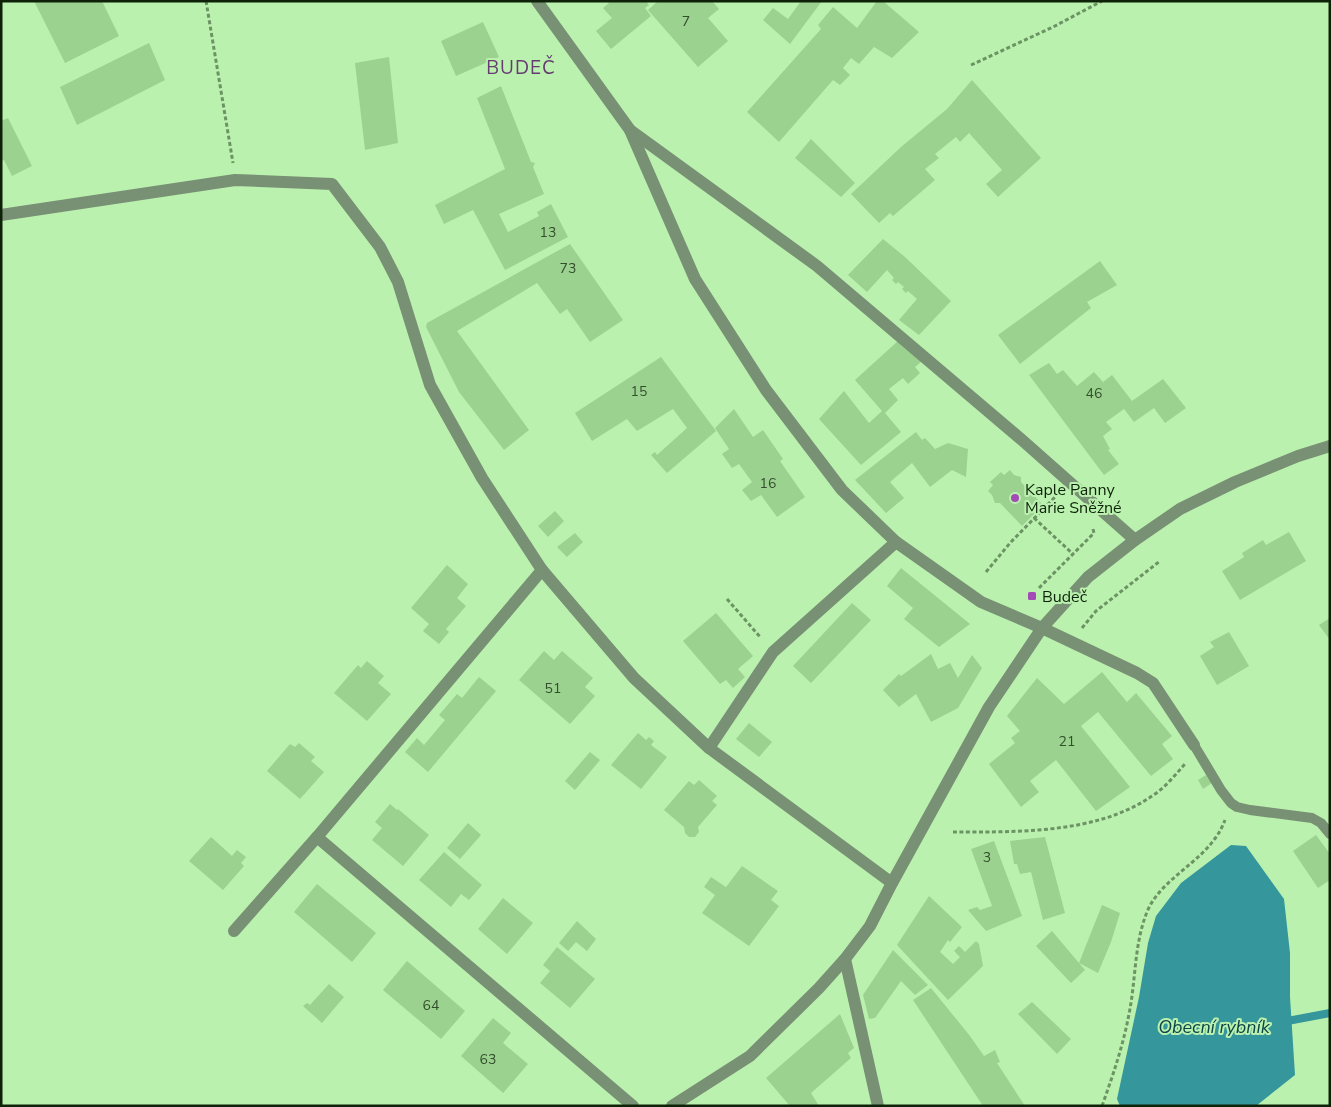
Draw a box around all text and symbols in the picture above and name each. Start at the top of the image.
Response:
house number: 7 [682,12,690,31]
district label: BUDEČ [486,55,556,81]
house number: 13 [540,223,556,242]
house number: 73 [560,259,576,278]
house number: 15 [631,382,647,401]
house number: 46 [1086,384,1102,403]
house number: 16 [760,474,776,493]
place label: Kaple Panny Marie Sněžné [1025,479,1122,519]
marker: Kaple Panny Marie Sněžné [1009,492,1021,504]
place label: Budeč [1042,586,1088,608]
marker: Budeč [1026,590,1038,602]
house number: 51 [545,679,561,698]
house number: 21 [1059,732,1075,751]
house number: 3 [983,848,991,867]
house number: 64 [423,996,439,1015]
water label: Obecní rybník [1158,1015,1271,1039]
house number: 63 [480,1050,496,1069]

